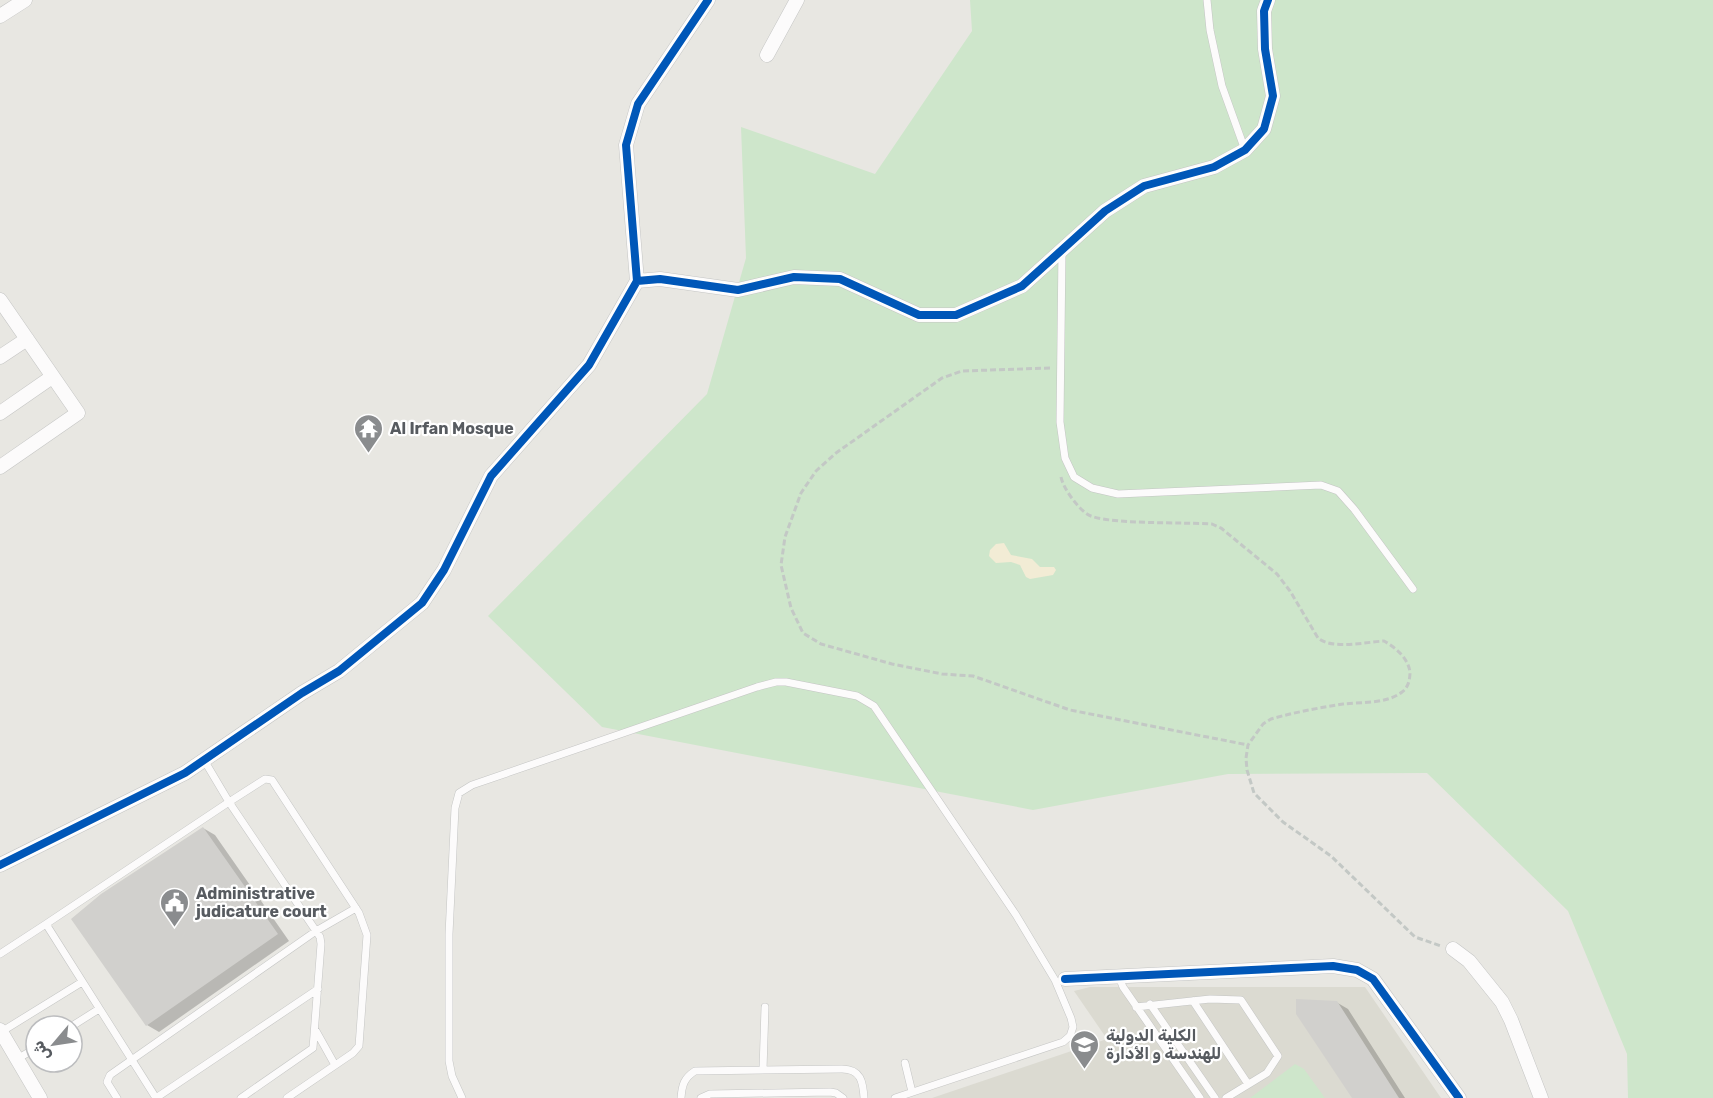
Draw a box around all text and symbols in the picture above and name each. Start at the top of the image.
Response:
temple icon: Al Irfan Mosque [353,412,385,454]
place label: Al Irfan Mosque [390,419,514,438]
place label: Administrative judicature court [195,884,327,921]
public building icon: Administrative judicature court [159,886,191,928]
north arrow [24,1014,84,1074]
place label: الكلية الدولية للهندسة و الأدارة [1106,1026,1221,1063]
school or university icon: الكلية الدولية للهندسة و الأدارة [1069,1028,1101,1070]
text: ش [28,1038,55,1065]

